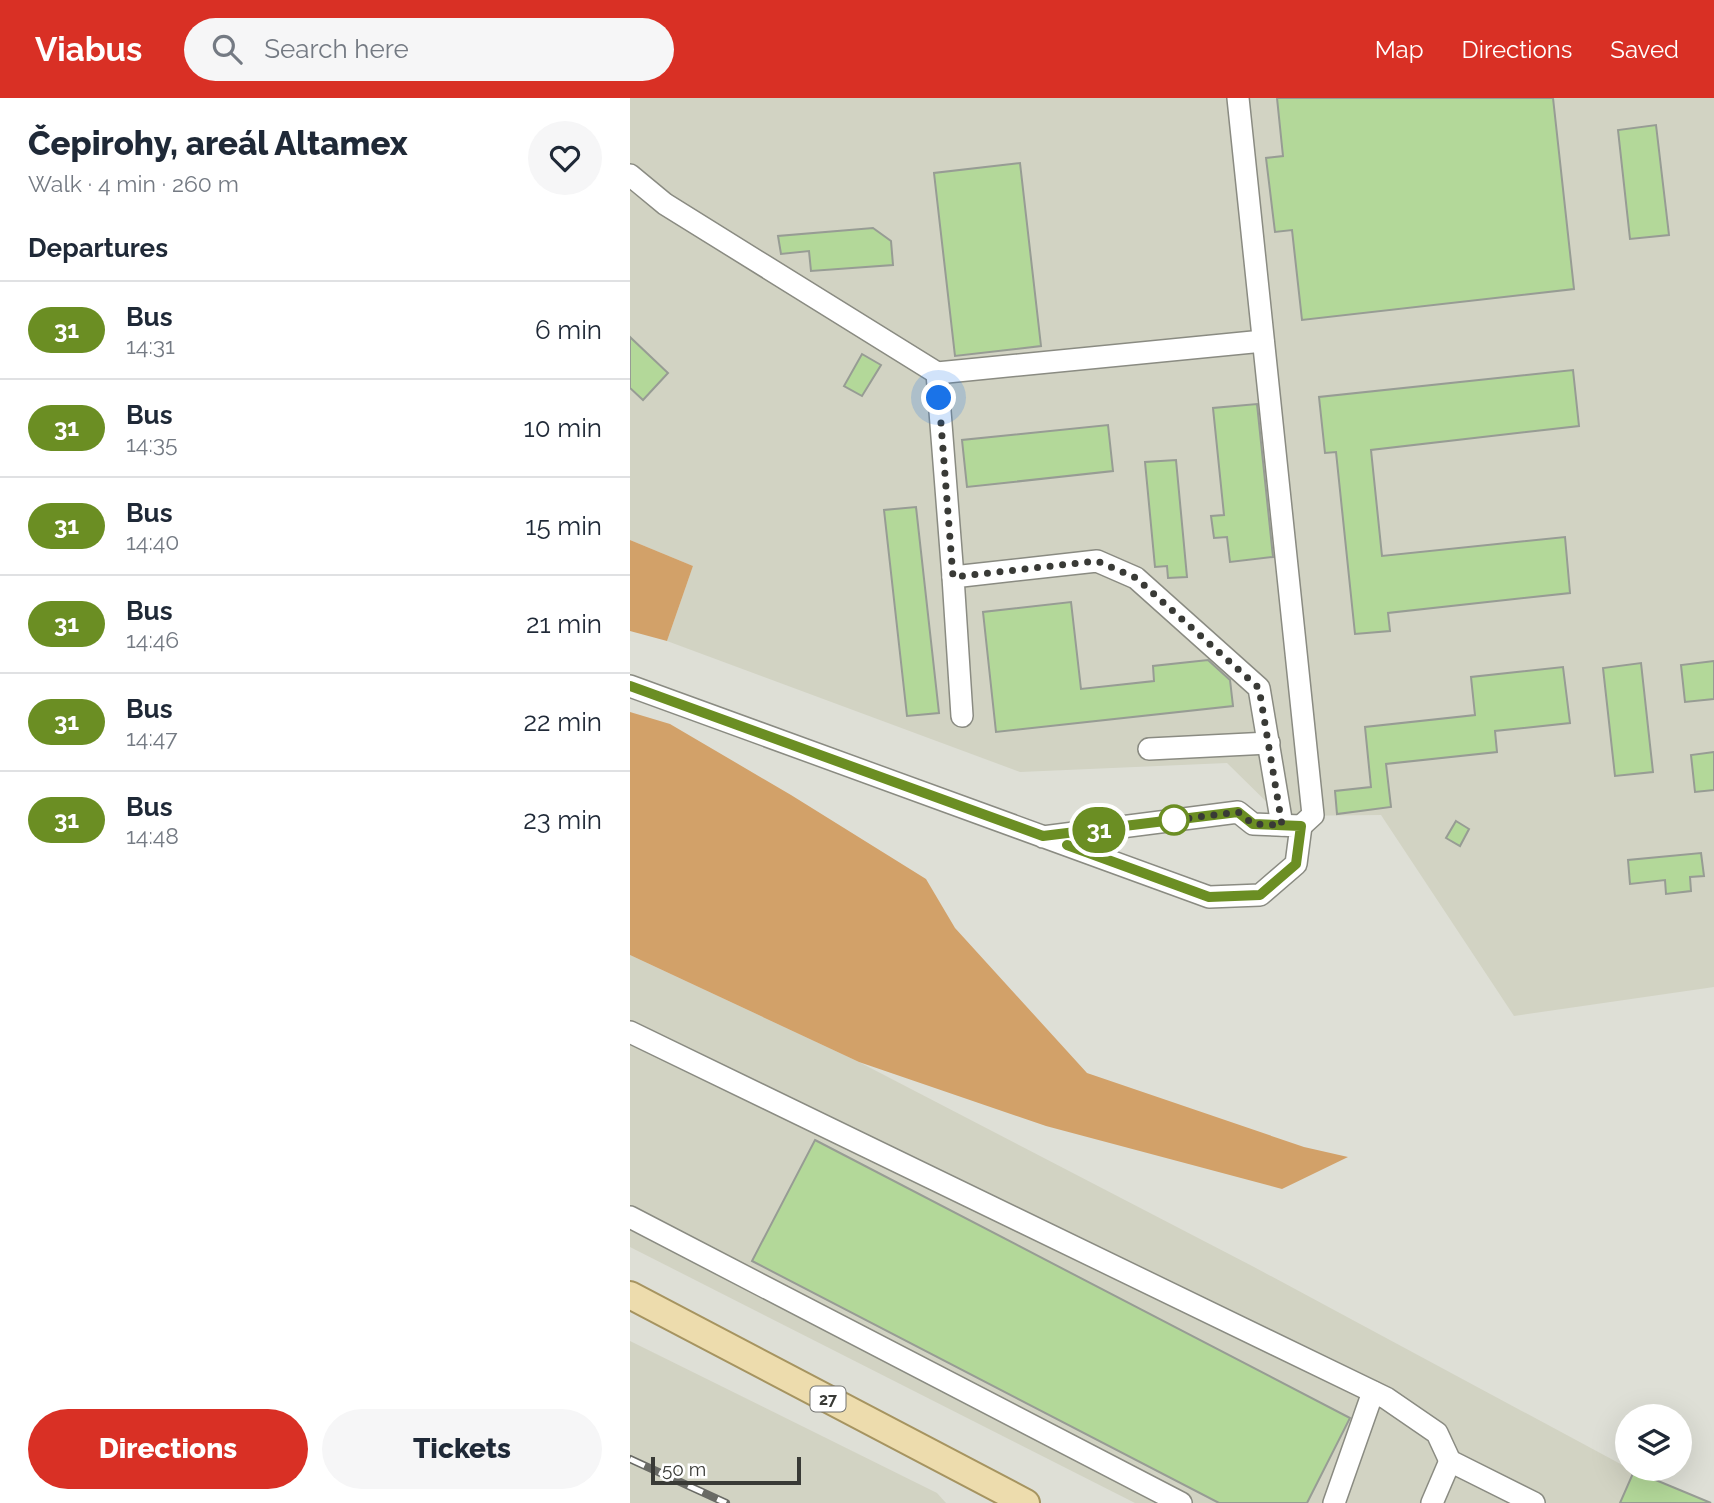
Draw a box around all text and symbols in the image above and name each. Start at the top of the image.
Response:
search box [184,18,674,81]
text: Viabus [35,30,142,69]
icon: search [208,30,246,68]
text: Search here [264,34,409,64]
text: Map [1375,35,1424,64]
text: Directions [1462,35,1572,64]
text: Saved [1610,35,1679,64]
button: heart [528,121,602,195]
text: Čepirohy, areál Altamex [28,124,408,163]
text: Walk · 4 min · 260 m [28,170,239,197]
text: Departures [28,233,168,263]
text: Bus [126,302,173,332]
text: 31 [54,315,79,344]
text: 6 min [535,315,602,345]
text: 14:31 [126,332,175,359]
your location [921,380,956,415]
text: Bus [126,400,173,430]
text: 31 [54,413,79,442]
text: 10 min [524,413,602,443]
text: 14:35 [126,430,178,457]
text: Bus [126,498,173,528]
text: 31 [54,511,79,540]
text: 15 min [525,511,602,541]
text: 14:40 [126,528,179,555]
text: Bus [126,596,173,626]
text: 31 [54,609,79,638]
text: 21 min [526,609,602,639]
text: 14:46 [126,626,179,653]
text: Bus [126,694,173,724]
text: 31 [54,707,79,736]
text: 22 min [524,707,602,737]
text: 14:47 [126,724,177,751]
text: Bus [126,792,173,822]
text: 31 [54,805,79,834]
text: 23 min [523,805,602,835]
unlabelled marker [1159,805,1189,835]
line badge: 31 [1068,807,1130,853]
text: 31 [1086,815,1112,844]
text: 14:48 [126,822,179,849]
road number: 27 [810,1386,846,1412]
map controls [1615,1404,1692,1481]
button: layers [1615,1404,1692,1481]
button: Directions [28,1409,308,1489]
button: Tickets [322,1409,602,1489]
scale bar [651,1454,802,1486]
text: 50 m [662,1458,706,1480]

